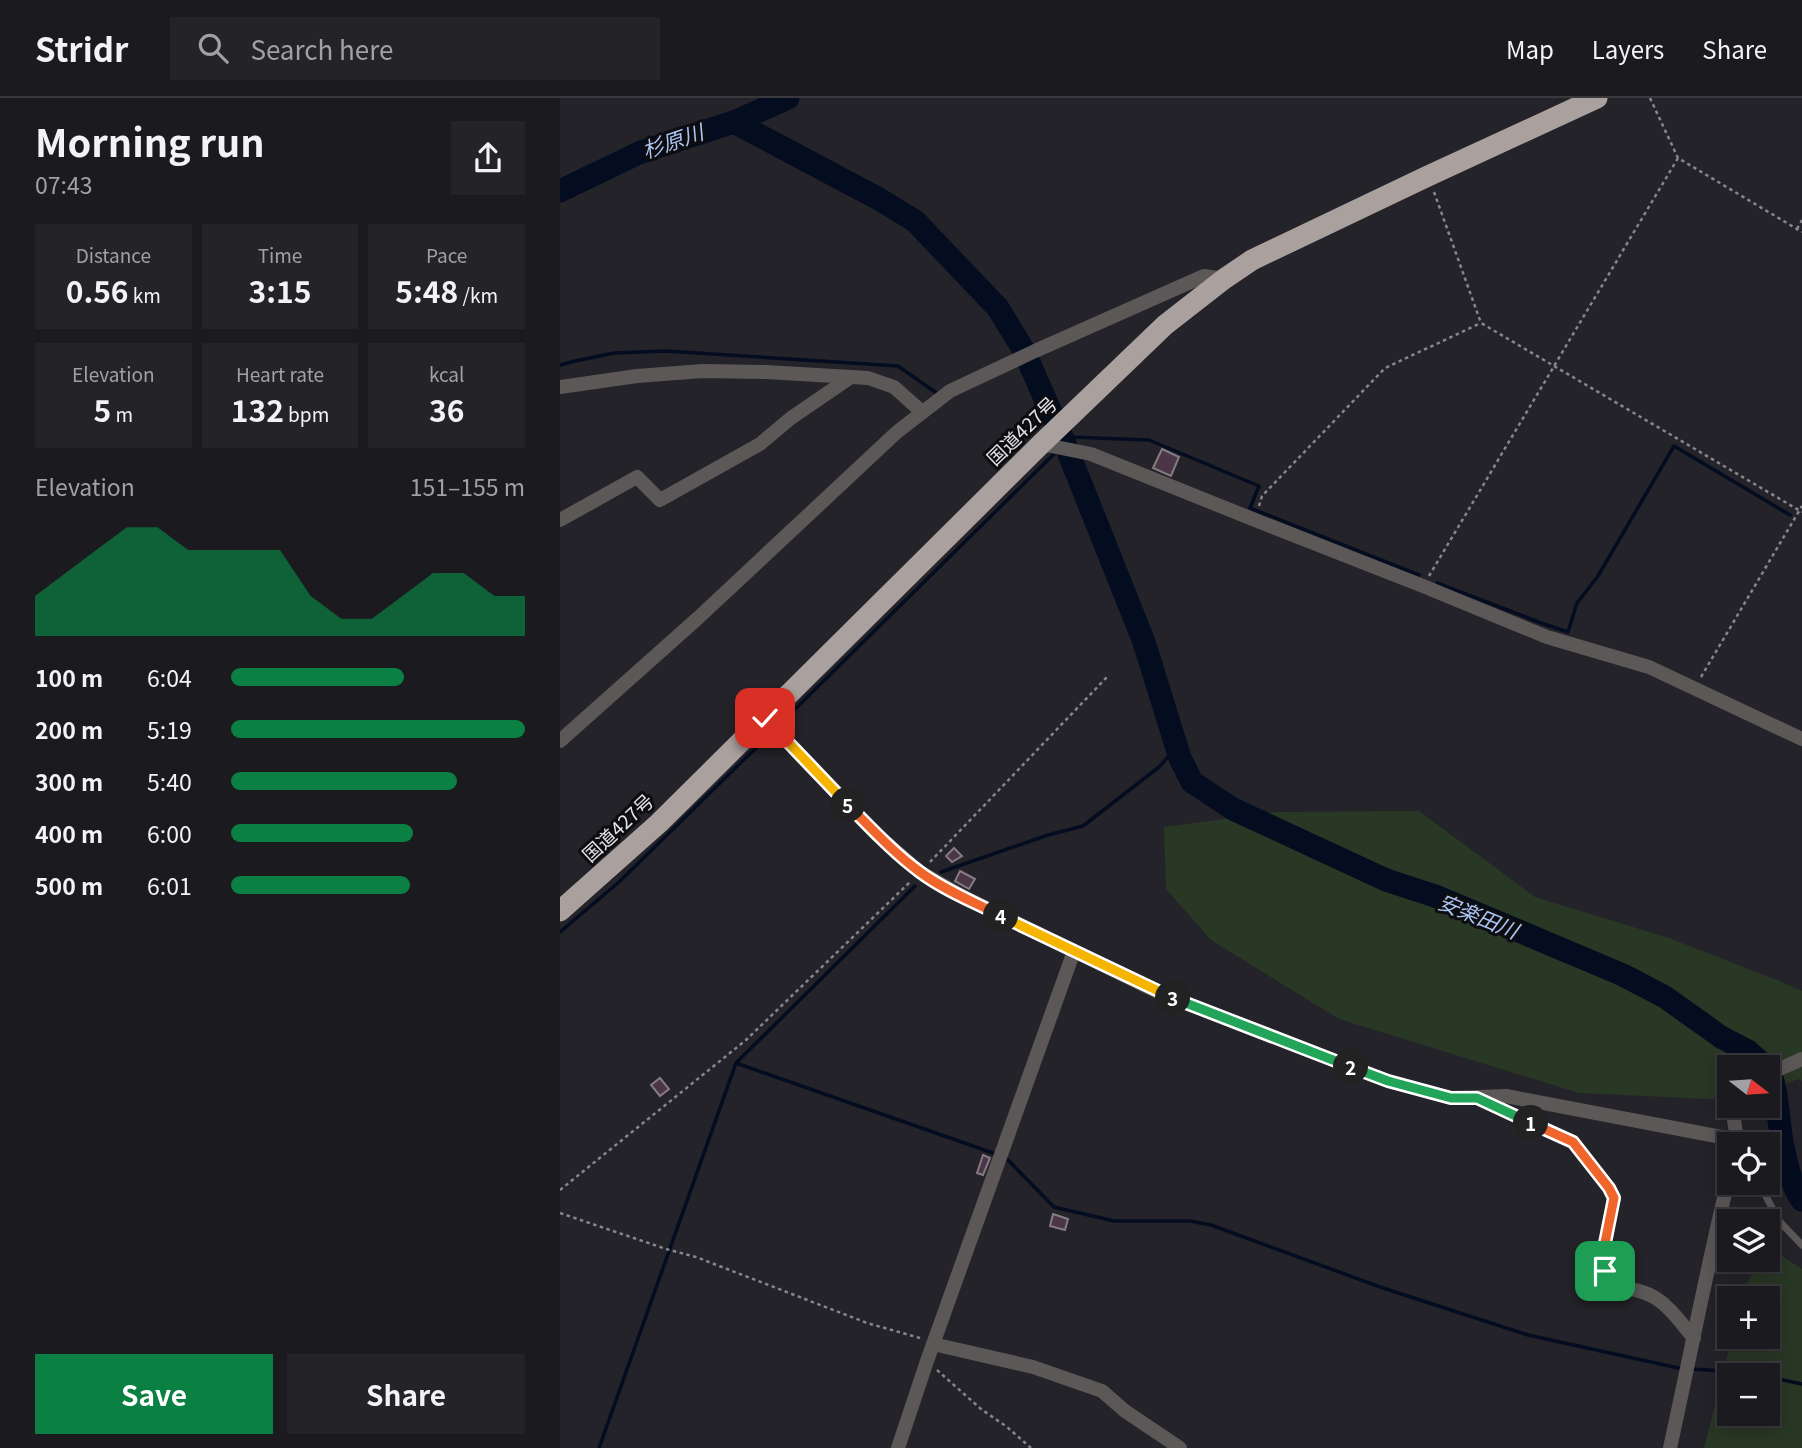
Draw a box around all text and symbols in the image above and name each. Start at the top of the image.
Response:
search box [170,17,660,80]
text: Stridr [35,24,128,72]
icon: search [194,29,232,67]
text: Search here [250,30,393,67]
text: Map [1506,31,1554,66]
text: Layers [1592,31,1664,66]
text: Share [1702,31,1767,66]
text: Morning run [35,113,265,168]
water label: 杉原川 [638,115,709,165]
button: share [451,121,525,195]
text: 07:43 [35,167,92,201]
text: Distance [76,241,151,268]
text: Time [258,241,302,268]
text: Pace [426,241,467,268]
text: 0.56 [66,268,129,312]
text: 3:15 [249,268,311,312]
text: 5:48 [395,268,458,312]
text: km [129,281,161,308]
text: /km [458,281,498,308]
text: Elevation [72,360,155,387]
text: Heart rate [236,360,324,387]
text: kcal [429,360,464,387]
text: 5 [94,387,111,431]
text: 132 [231,387,284,431]
text: 36 [429,387,464,431]
street label: 国道427号 [980,389,1062,470]
text: m [111,400,133,427]
text: bpm [284,400,329,427]
text: Elevation [35,469,135,503]
text: 151–155 m [410,469,525,503]
text: 100 m [35,660,103,694]
text: 6:04 [147,660,192,694]
pin [735,688,795,748]
icon: check [746,699,784,737]
text: 200 m [35,712,103,746]
text: 5:19 [147,712,192,746]
text: 300 m [35,764,103,798]
text: 5:40 [147,764,192,798]
street label: 国道427号 [575,787,659,867]
pin: 5 [830,788,866,822]
text: 5 [842,791,853,818]
text: 400 m [35,816,103,850]
text: 6:00 [147,816,192,850]
text: 500 m [35,868,103,902]
text: 6:01 [147,868,192,902]
water label: 安楽田川 [1434,886,1525,946]
pin: 4 [984,898,1018,934]
text: 4 [995,902,1006,929]
pin: 3 [1156,981,1190,1016]
text: 3 [1167,984,1178,1011]
pin: 2 [1334,1049,1368,1084]
text: 2 [1345,1053,1356,1080]
north arrow [1717,1055,1780,1118]
map controls [1717,1055,1780,1426]
pin: 1 [1514,1105,1548,1140]
text: 1 [1525,1109,1536,1136]
button: locate [1717,1132,1780,1195]
button: layers [1717,1209,1780,1272]
pin [1575,1241,1635,1301]
icon: arrive [1586,1252,1624,1290]
button: + [1717,1286,1780,1349]
button: Save [35,1354,273,1434]
button: Share [287,1354,525,1434]
button: − [1717,1363,1780,1426]

